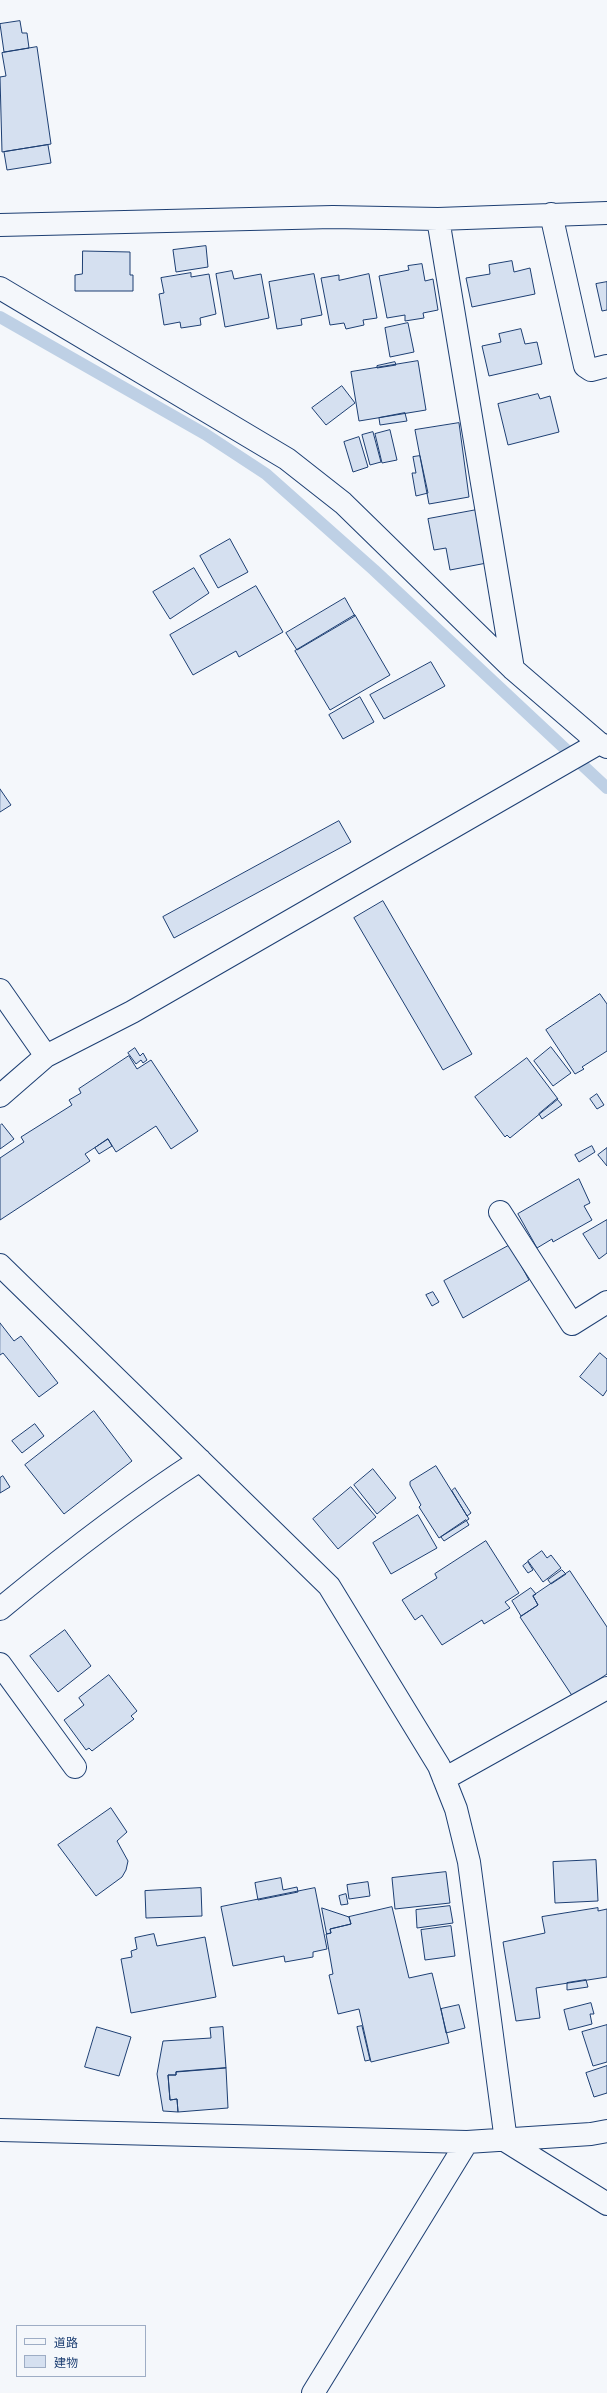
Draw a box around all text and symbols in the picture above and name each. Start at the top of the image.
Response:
legend [16,2325,146,2377]
text: 道路 [54,2336,78,2350]
text: 建物 [54,2356,78,2370]

